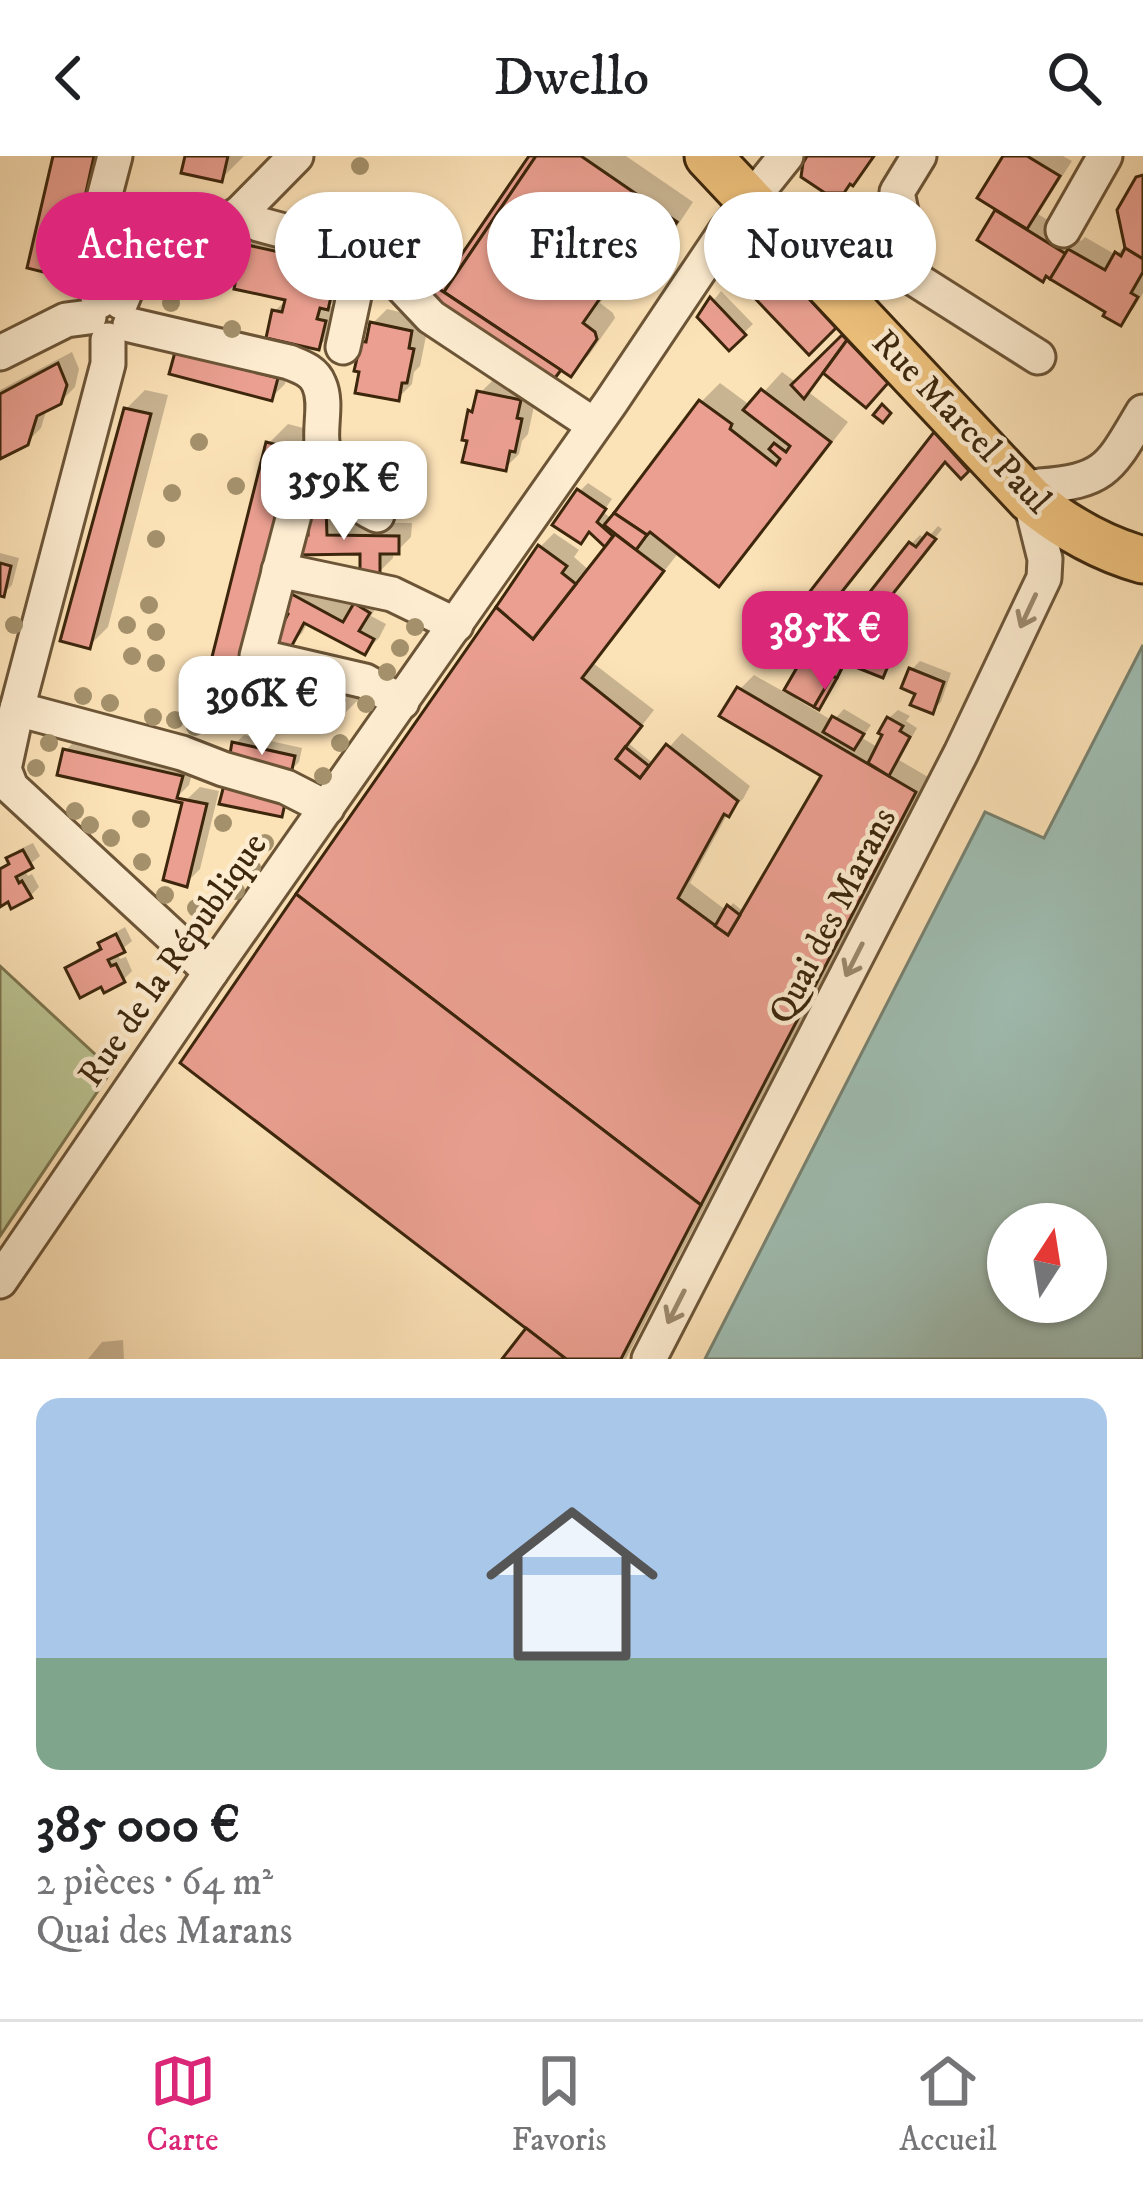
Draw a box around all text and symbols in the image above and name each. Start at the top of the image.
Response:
icon: back [36,45,102,111]
text: Dwello [494,45,649,112]
icon: search [1041,45,1107,111]
chip: Acheter [36,192,251,300]
chip: Louer [275,192,463,300]
chip: Filtres [487,192,680,300]
chip: Nouveau [704,192,936,300]
street label: Rue Marcel Paul [862,320,1060,524]
pin: 359K € [246,441,442,543]
text: 359K € [288,455,400,504]
pin: 385K € [727,591,923,693]
one-way arrow [1016,592,1038,628]
text: 385K € [769,605,881,654]
pin: 396K € [164,656,360,758]
text: 396K € [206,670,318,719]
street label: Quai des Marans [759,800,907,1032]
street label: Rue de la République [69,824,277,1096]
one-way arrow [841,941,864,977]
north arrow [987,1203,1107,1323]
map controls [987,1203,1107,1323]
one-way arrow [664,1288,687,1324]
icon: home [464,1476,680,1692]
text: 385 000 € [36,1794,240,1858]
text: 2 pièces · 64 m² [36,1858,273,1907]
text: Quai des Marans [36,1907,292,1956]
tab: Carte [146,2048,219,2161]
tab: Favoris [511,2048,607,2161]
tab: Accueil [899,2048,997,2161]

